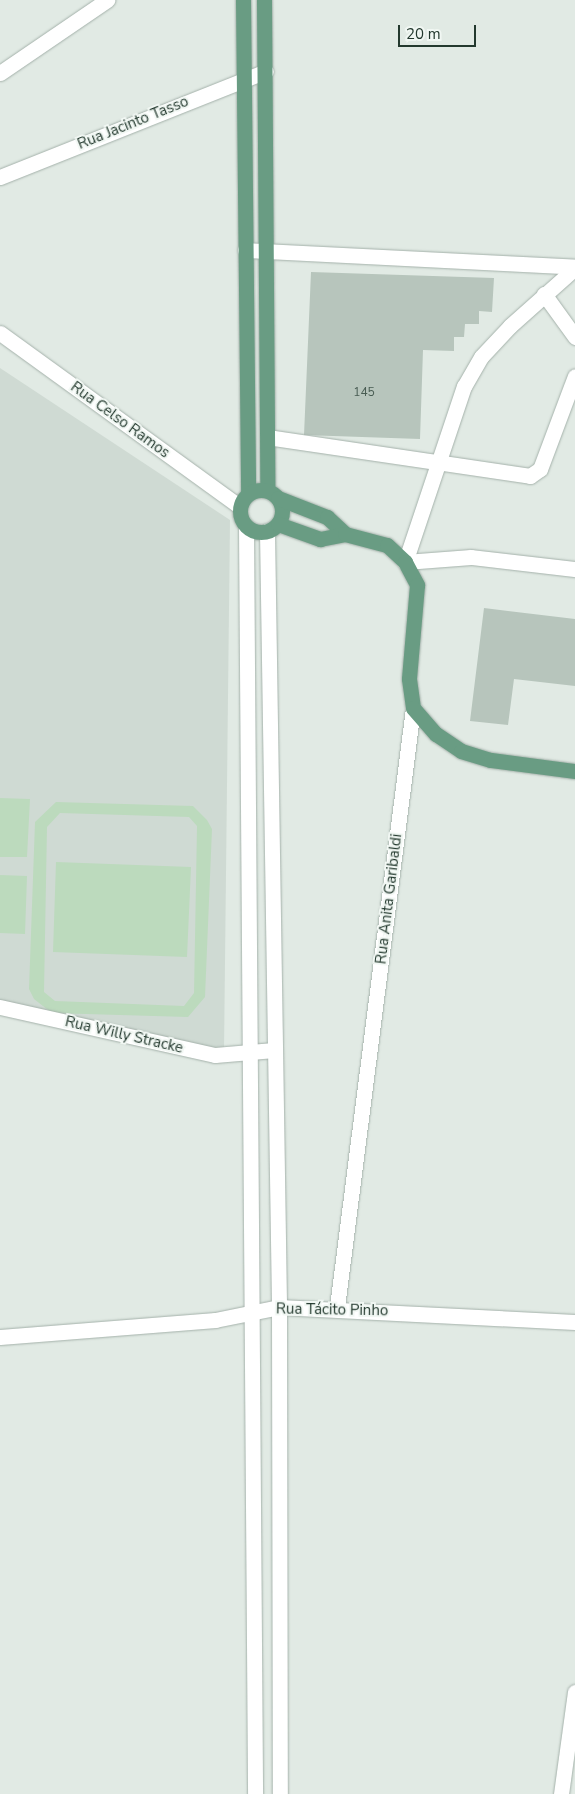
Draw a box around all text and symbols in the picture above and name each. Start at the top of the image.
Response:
scale bar [400,15,478,47]
text: 20 m [406,24,441,44]
street label: Rua Jacinto Tasso [75,93,191,153]
street label: Rua Celso Ramos [67,378,173,462]
house number: 145 [353,386,375,400]
street label: Rua Anita Garibaldi [372,833,406,965]
street label: Rua Willy Stracke [63,1013,185,1057]
street label: Rua Tácito Pinho [276,1300,388,1320]

